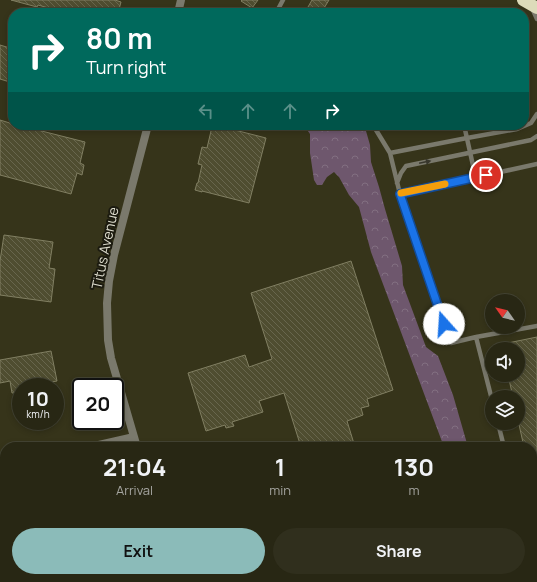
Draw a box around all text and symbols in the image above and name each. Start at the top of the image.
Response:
text: 80 m [86,19,152,57]
icon: right [20,24,72,76]
text: Turn right [86,55,167,79]
icon: left [195,100,217,122]
icon: ahead [237,100,259,122]
icon: ahead [279,100,301,122]
icon: right [321,100,343,122]
pin [469,158,503,192]
one-way arrow [419,159,432,165]
icon: arrive [475,164,497,186]
street label: Titus Avenue [87,205,122,291]
north arrow [485,294,525,334]
map controls [485,294,525,430]
position arrow [423,303,465,345]
button: sound [485,342,525,382]
speed limit sign: 20 [72,378,124,430]
text: 10 [27,385,49,412]
button: layers [485,390,525,430]
text: km/h [26,407,50,421]
text: 21:04 [103,450,166,483]
text: 1 [275,450,285,483]
text: 130 [394,450,434,483]
text: Arrival [116,481,153,499]
text: min [269,481,291,499]
text: m [408,481,419,499]
button: Exit [12,528,265,574]
button: Share [273,528,525,574]

